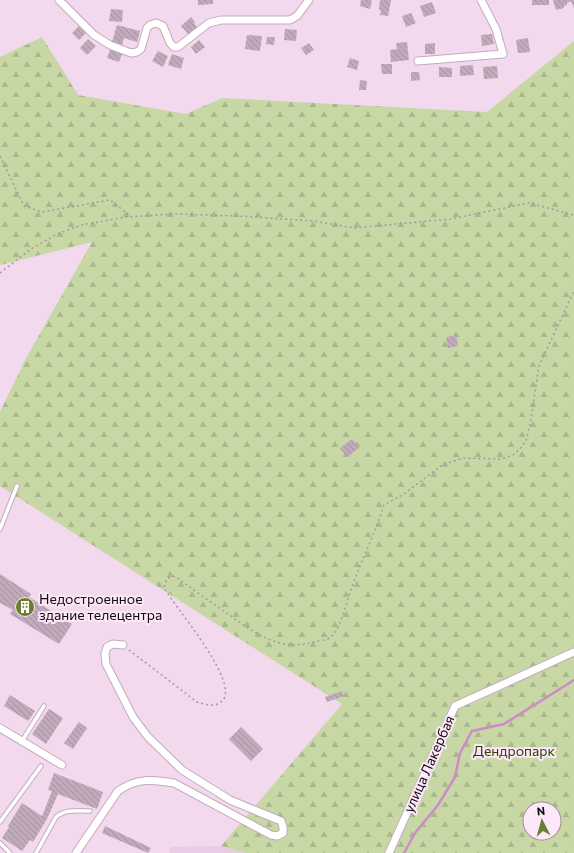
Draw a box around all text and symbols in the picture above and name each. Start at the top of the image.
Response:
place label: Недостроенное здание телецентра [39,590,162,623]
building icon: Недостроенное здание телецентра [14,596,36,618]
street label: улица Лакербая [400,713,458,815]
park label: Дендропарк [473,742,555,759]
north arrow [522,801,562,841]
text: N [536,804,546,817]

